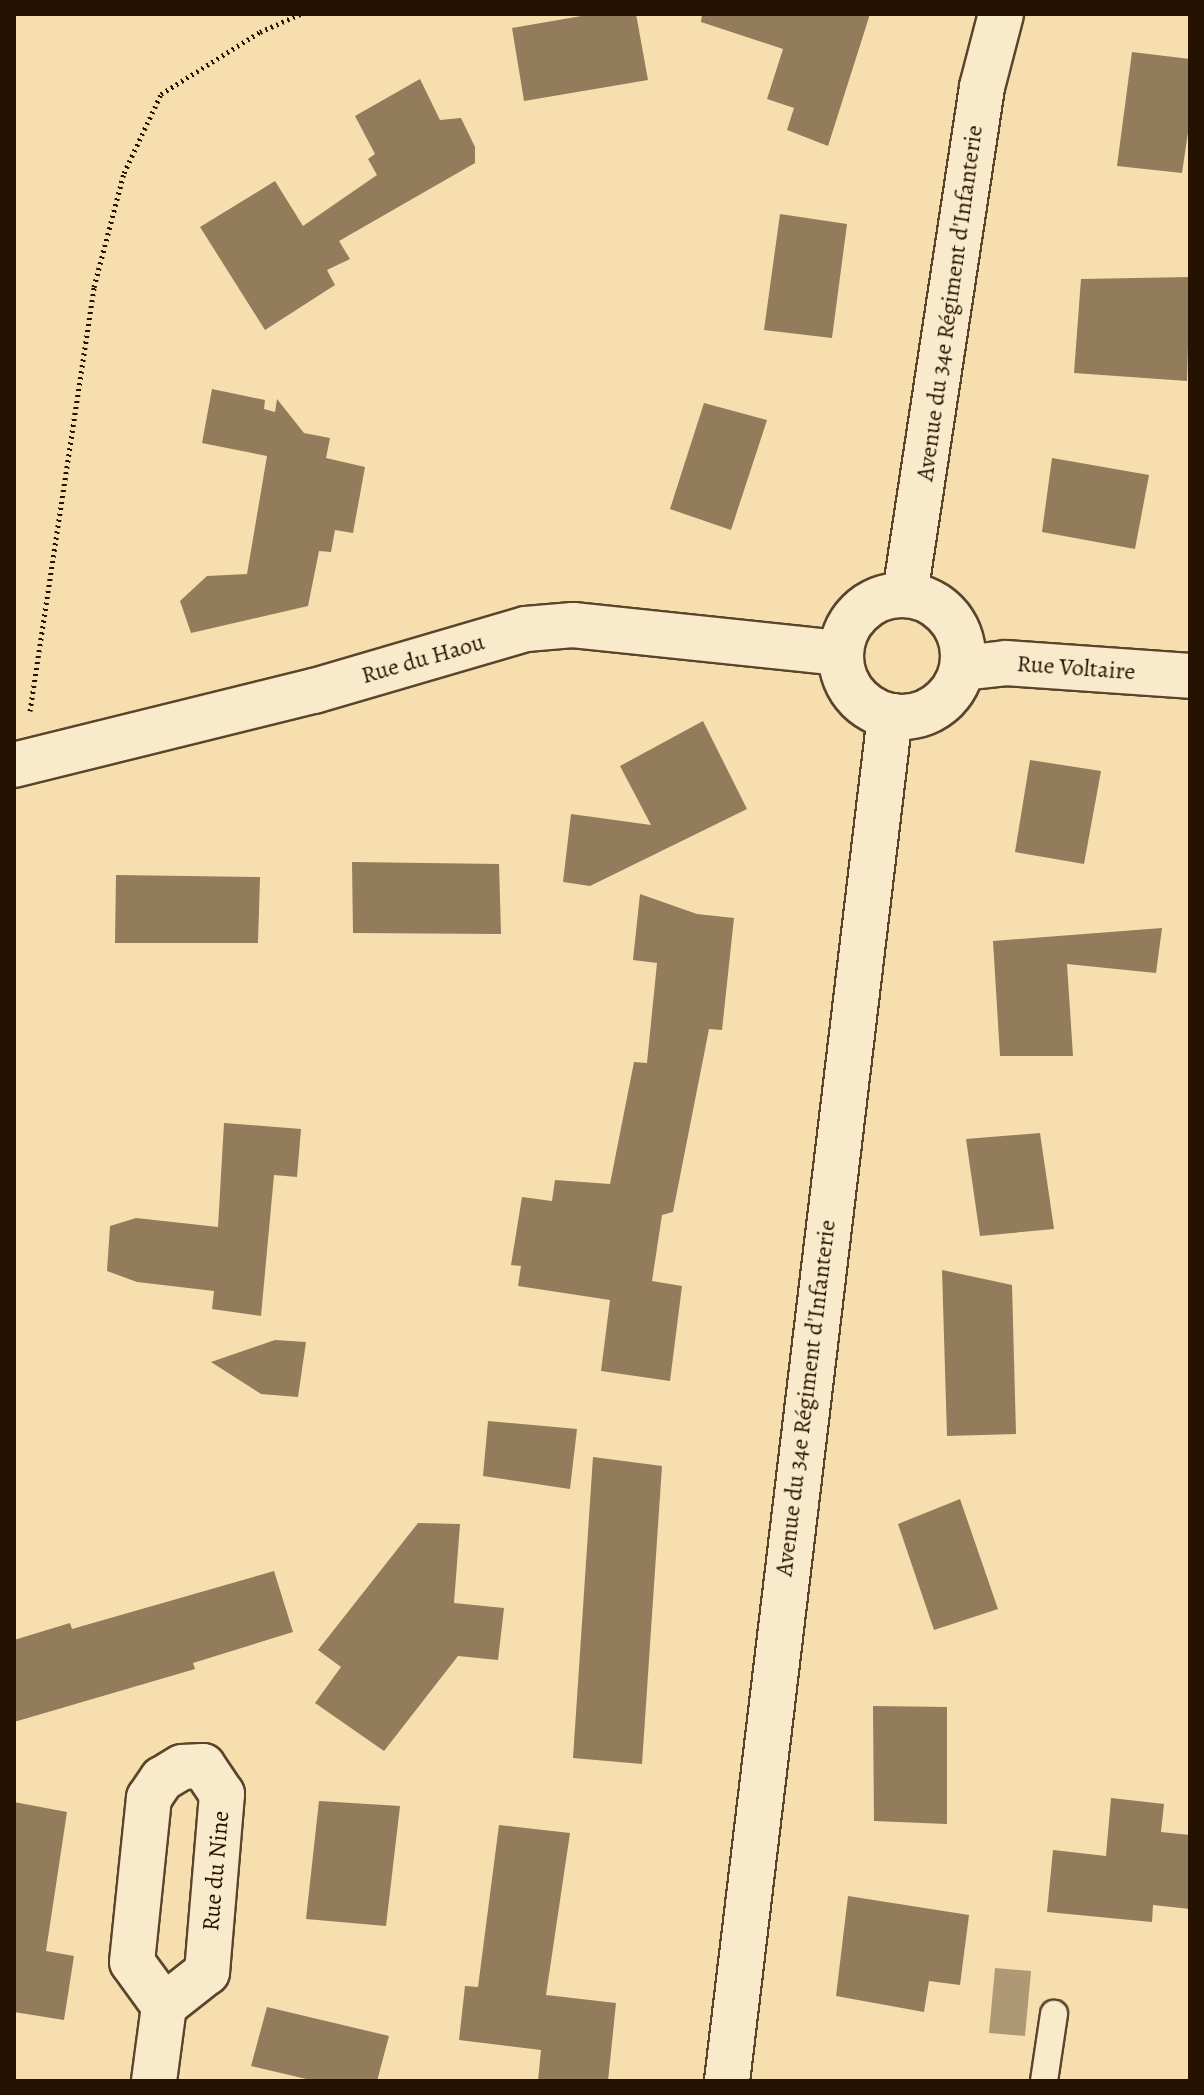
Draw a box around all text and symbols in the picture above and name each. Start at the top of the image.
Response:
street label: Avenue du 34e Régiment d'Infanterie [911,123,989,483]
street label: Rue du Haou [358,628,488,690]
street label: Rue Voltaire [1016,649,1136,687]
street label: Avenue du 34e Régiment d'Infanterie [770,1218,842,1578]
street label: Rue du Nine [196,1810,236,1932]

